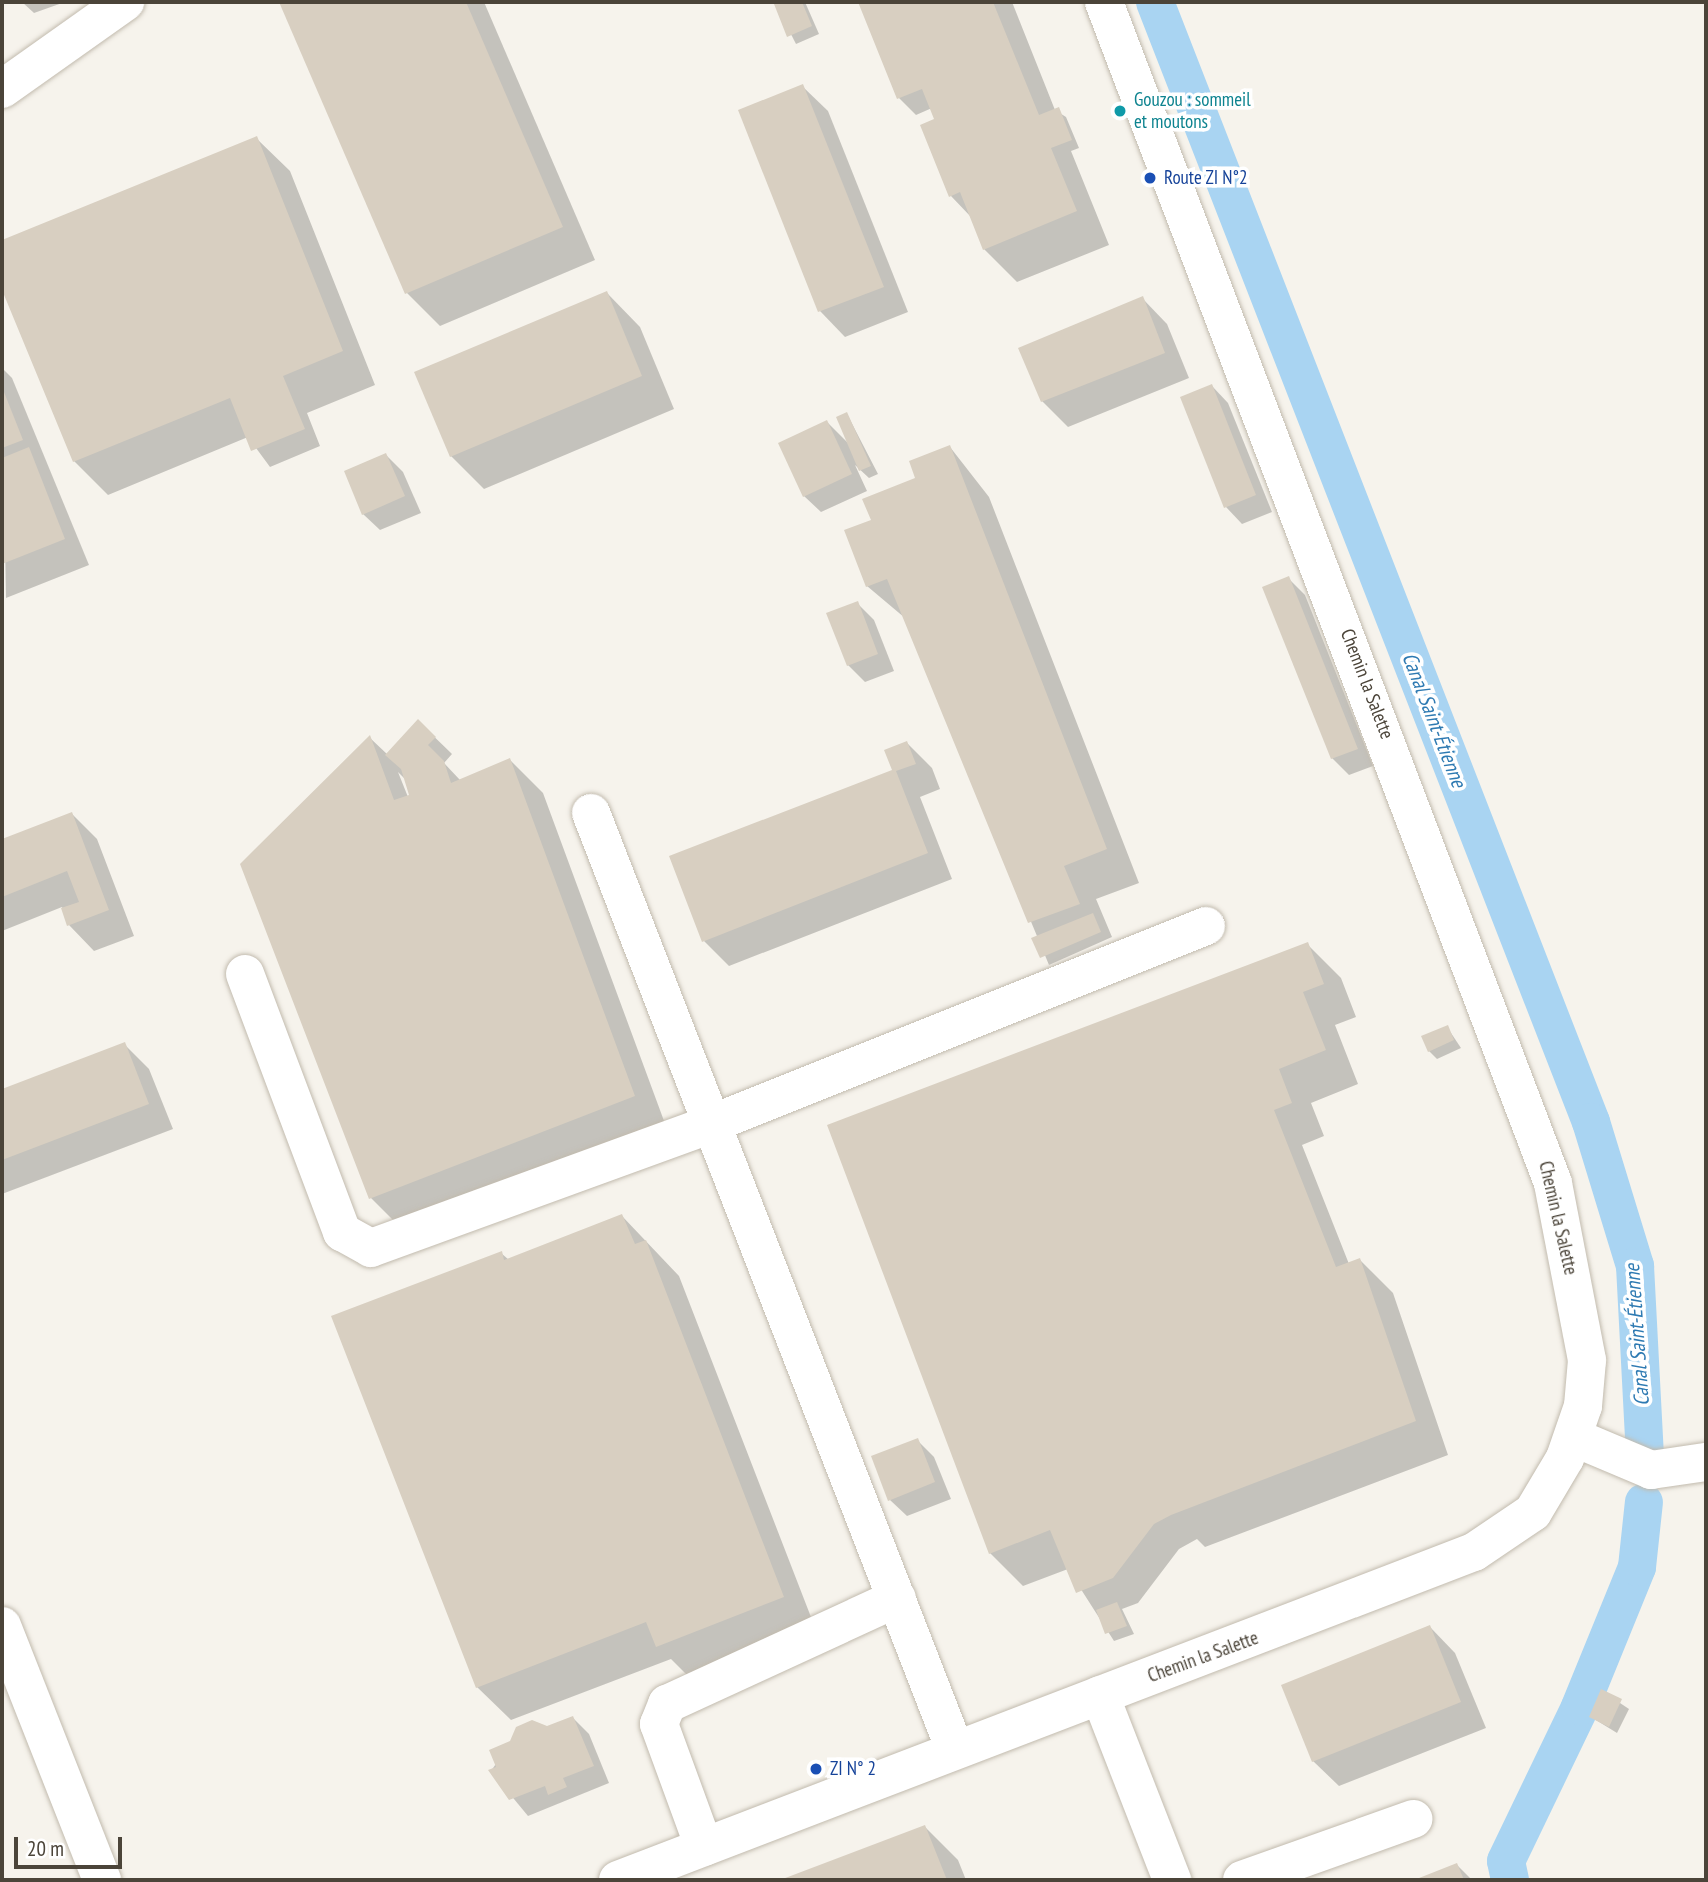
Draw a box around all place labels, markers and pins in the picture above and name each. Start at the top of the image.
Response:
place label: Gouzou : sommeil et moutons [1134,89,1251,133]
marker: Gouzou : sommeil et moutons [1112,103,1128,119]
place label: Route ZI N°2 [1164,167,1248,189]
marker: Route ZI N°2 [1142,170,1158,186]
place label: ZI N° 2 [830,1758,876,1780]
marker: ZI N° 2 [808,1761,824,1777]

